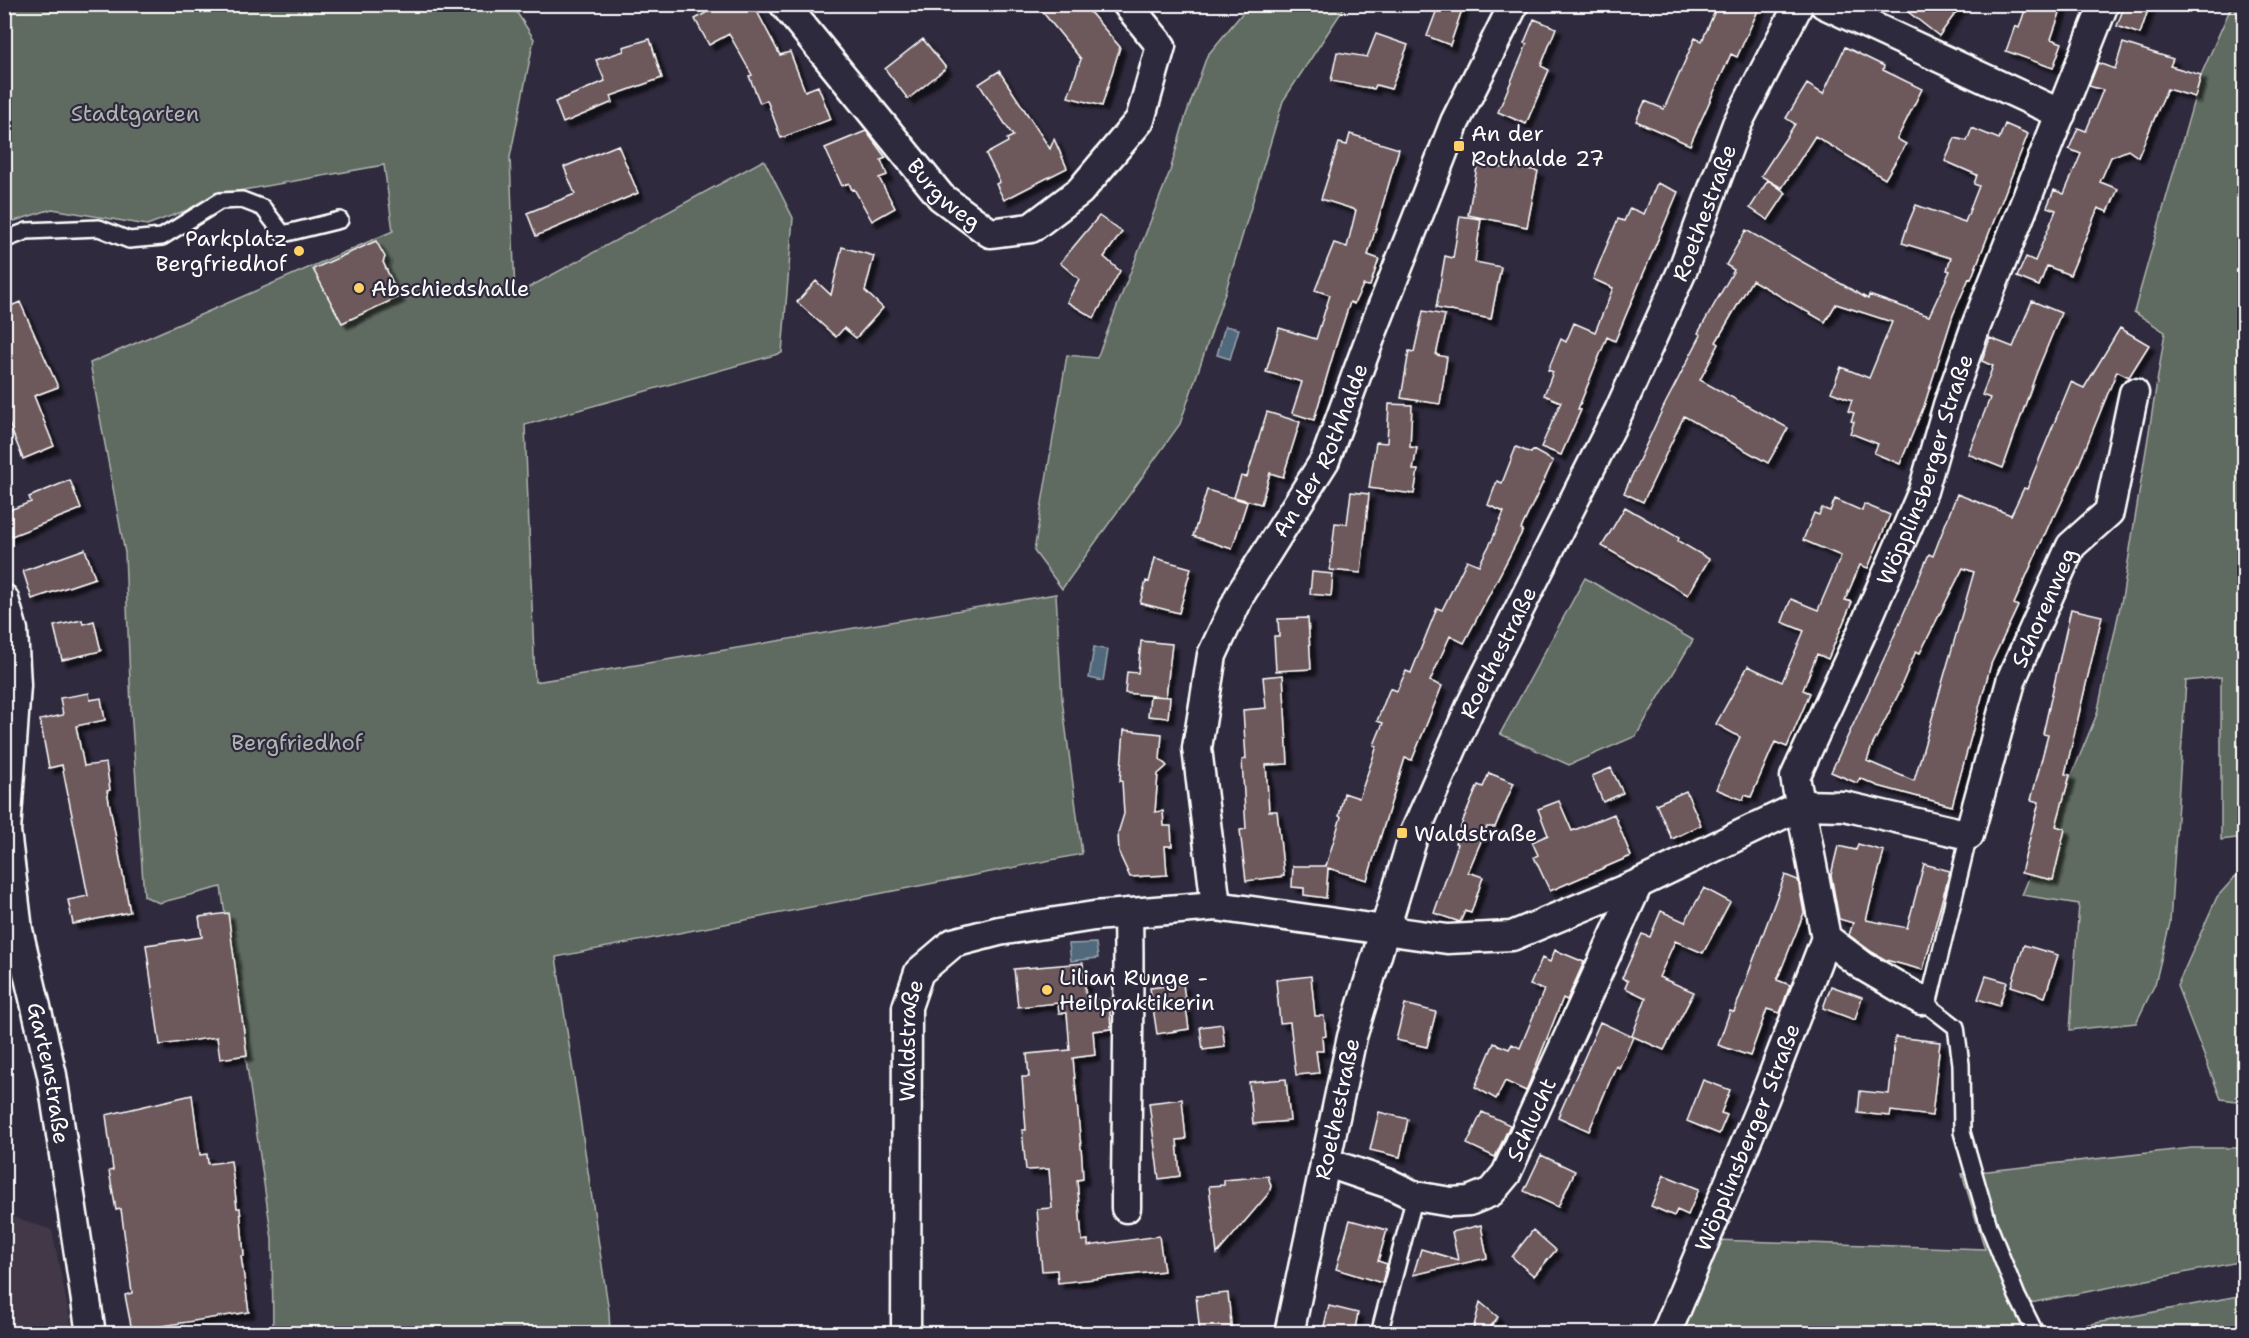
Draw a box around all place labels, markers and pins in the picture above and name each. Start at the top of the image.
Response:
place label: An der Rothalde 27 [1471,119,1604,173]
marker: An der Rothalde 27 [1452,139,1466,153]
place label: Parkplatz Bergfriedhof [156,224,288,278]
marker: Parkplatz Bergfriedhof [292,244,306,258]
place label: Abschiedshalle [371,274,529,303]
marker: Abschiedshalle [352,281,366,295]
place label: Waldstraße [1414,819,1537,848]
marker: Waldstraße [1395,826,1409,840]
place label: Lilian Runge - Heilpraktikerin [1059,963,1214,1017]
marker: Lilian Runge - Heilpraktikerin [1040,983,1054,997]

